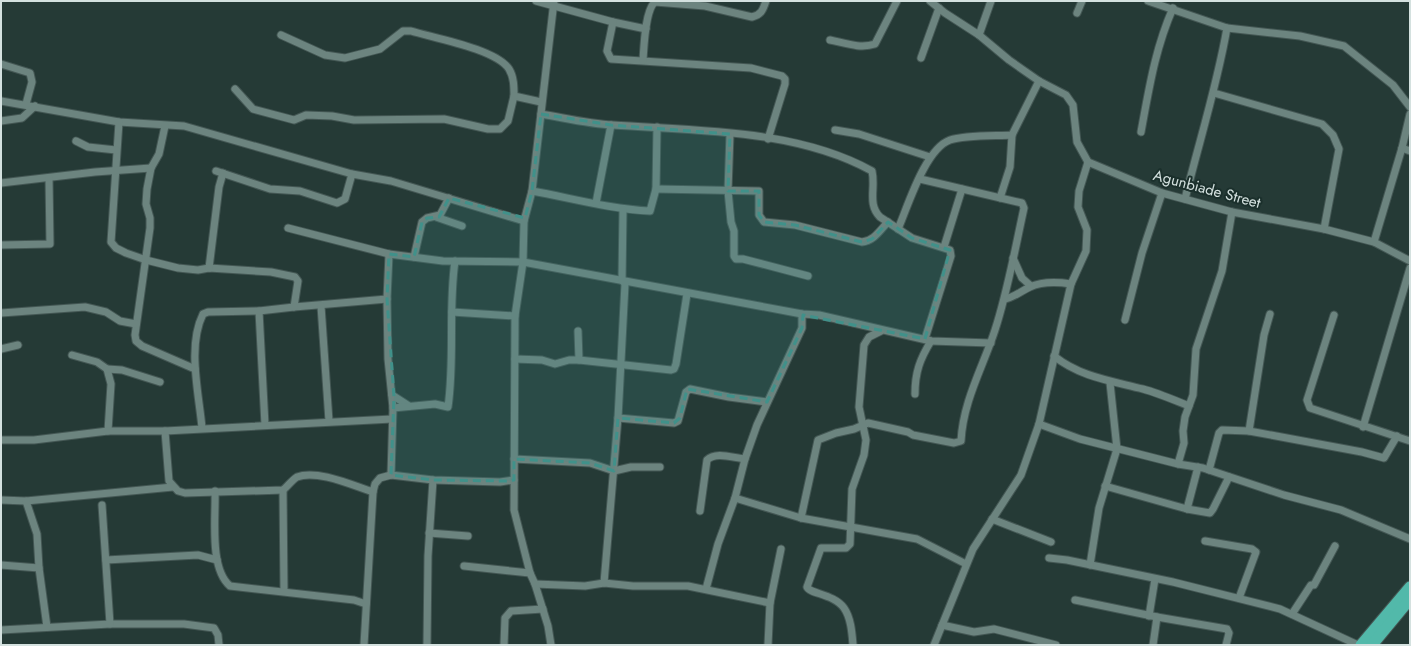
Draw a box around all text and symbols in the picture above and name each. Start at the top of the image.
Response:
street label: Agunbiade Street [1151,164,1264,214]

